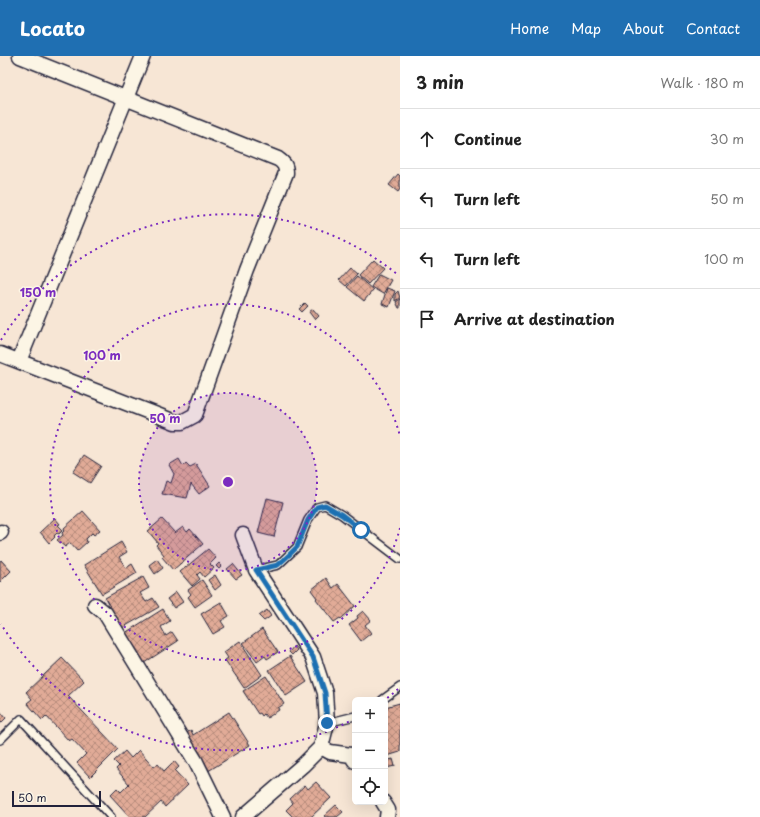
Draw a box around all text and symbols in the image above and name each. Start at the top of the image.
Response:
text: Locato [20,14,85,42]
text: Home [510,18,549,39]
text: Map [571,18,601,39]
text: About [623,18,664,39]
text: Contact [686,18,740,39]
text: 3 min [416,69,464,95]
text: Walk · 180 m [661,73,744,92]
text: Continue [454,127,522,150]
icon: ahead [416,128,438,150]
text: 30 m [710,129,744,148]
text: Turn left [454,187,520,210]
icon: left [416,188,438,210]
text: 50 m [710,189,744,208]
text: Turn left [454,247,520,270]
icon: left [416,248,438,270]
text: 100 m [704,249,744,268]
text: 150 m [20,283,56,301]
text: Arrive at destination [454,307,615,330]
icon: arrive [416,308,438,330]
text: 100 m [83,346,121,364]
text: 50 m [149,409,181,427]
centre of rings [221,475,235,489]
route start [352,521,370,539]
map controls [352,697,388,805]
button: + [352,697,388,733]
route end [318,714,336,732]
button: − [352,733,388,769]
button: locate [352,769,388,805]
scale bar [12,789,101,808]
text: 50 m [18,789,47,806]

